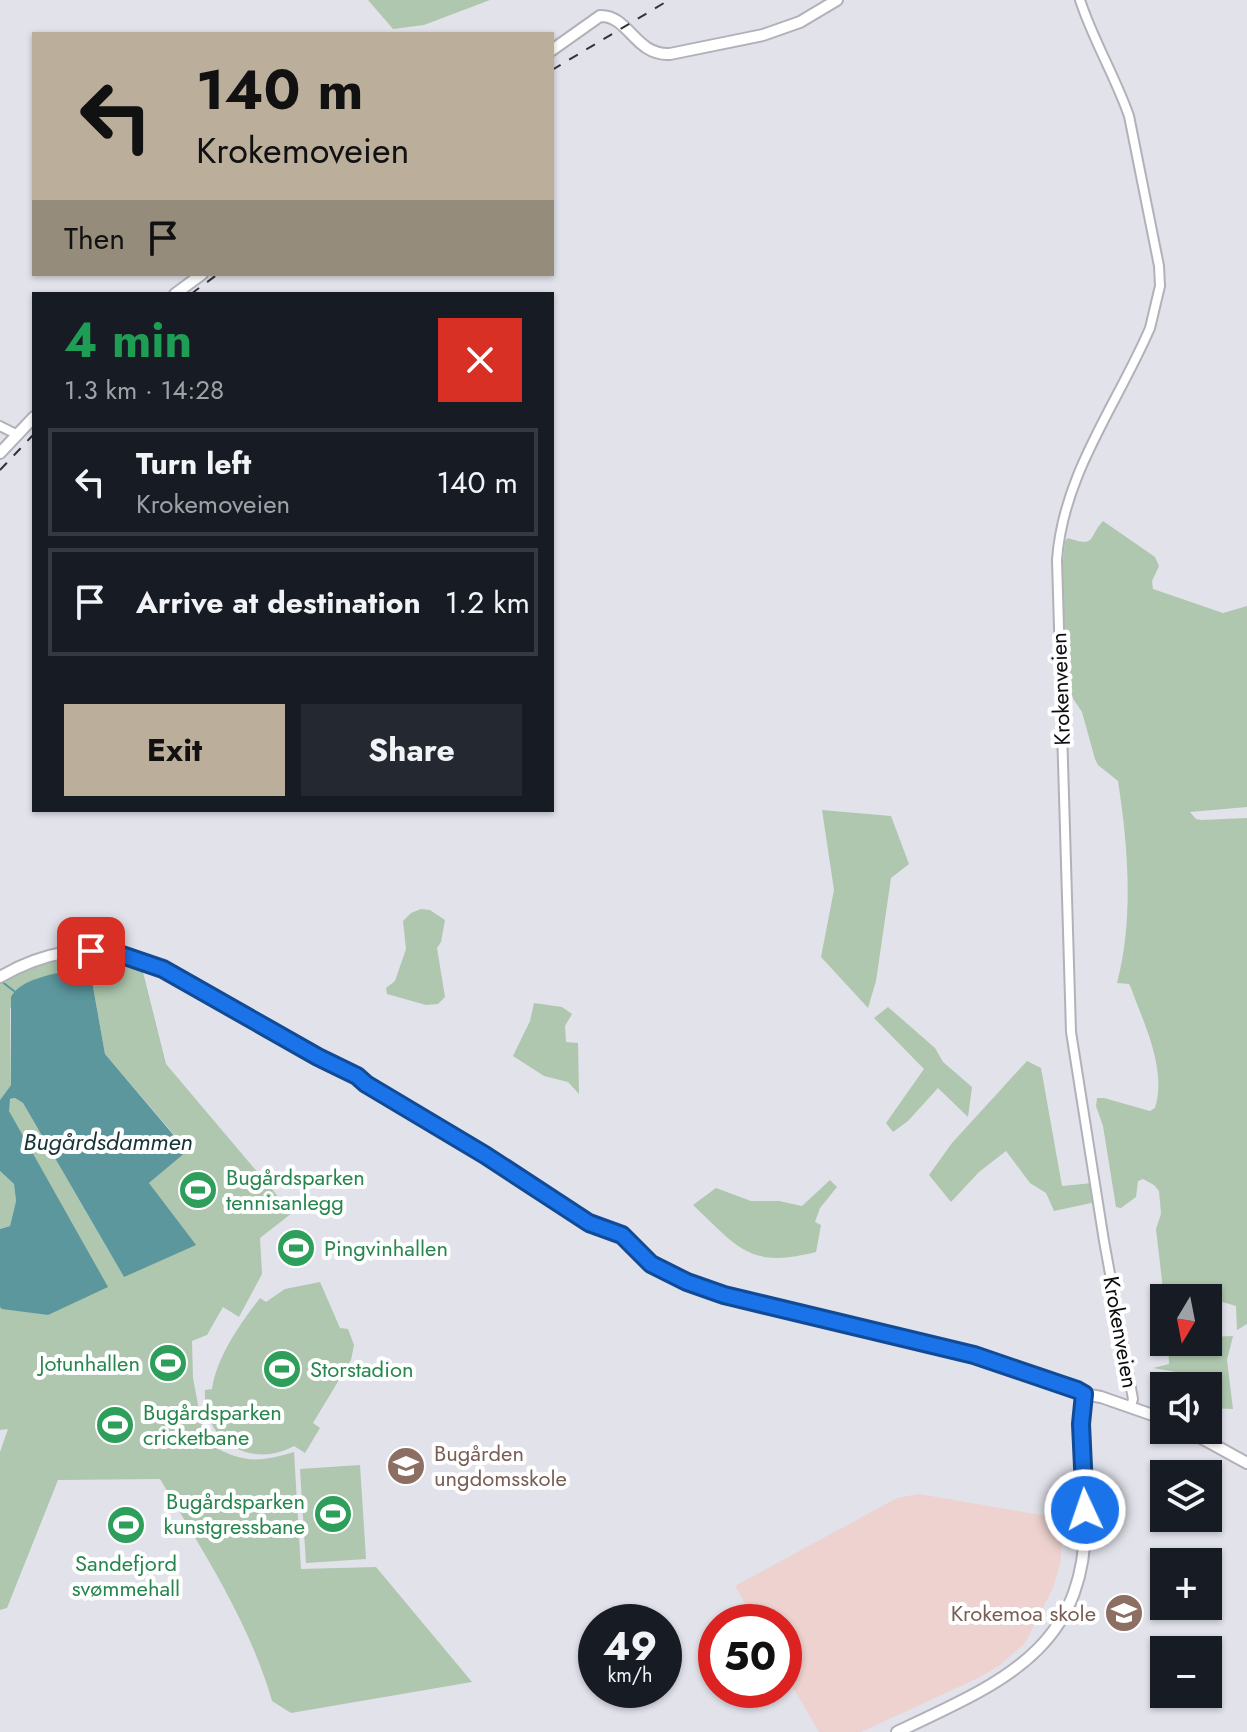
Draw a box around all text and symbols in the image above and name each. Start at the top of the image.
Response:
text: 140 m [196,49,363,130]
icon: left [64,64,168,168]
text: Krokemoveien [196,124,409,176]
icon: arrive [141,216,185,260]
text: Then [64,217,125,260]
text: 4 min [64,306,192,375]
button: close [438,318,522,402]
text: 1.3 km · 14:28 [64,371,224,409]
text: Turn left [136,442,251,485]
icon: left [68,460,112,504]
text: 140 m [437,461,518,504]
text: Krokemoveien [136,485,290,523]
icon: arrive [68,580,112,624]
text: Arrive at destination [136,581,421,624]
text: 1.2 km [445,581,530,624]
street label: Krokenveien [1042,632,1078,746]
button: Exit [64,704,285,796]
button: Share [301,704,522,796]
pin [57,917,125,985]
icon: arrive [69,929,113,973]
water label: Bugårdsdammen [23,1124,193,1159]
place label: Bugårdsparken tennisanlegg [226,1161,365,1218]
sports icon: Bugårdsparken tennisanlegg [177,1169,219,1211]
sports icon: Pingvinhallen [275,1227,317,1269]
place label: Pingvinhallen [324,1232,448,1264]
street label: Krokenveien [1095,1274,1147,1390]
north arrow [1150,1284,1222,1356]
map controls [1150,1284,1222,1708]
sports icon: Jotunhallen [147,1342,189,1384]
place label: Jotunhallen [36,1347,140,1379]
sports icon: Storstadion [261,1348,303,1390]
place label: Storstadion [310,1353,413,1385]
button: sound [1150,1372,1222,1444]
place label: Bugårdsparken cricketbane [143,1396,282,1453]
sports icon: Bugårdsparken cricketbane [94,1404,136,1446]
place label: Bugården ungdomsskole [434,1437,567,1494]
school or university icon: Bugården ungdomsskole [385,1445,427,1487]
button: layers [1150,1460,1222,1532]
position arrow [1043,1468,1127,1552]
place label: Bugårdsparken kunstgressbane [163,1485,305,1542]
sports icon: Bugårdsparken kunstgressbane [312,1493,354,1535]
sports icon: Sandefjord svømmehall [105,1504,147,1546]
place label: Sandefjord svømmehall [72,1547,180,1604]
button: + [1150,1548,1222,1620]
school or university icon: Krokemoa skole [1103,1592,1145,1634]
place label: Krokemoa skole [951,1597,1096,1629]
speed limit sign: 50 [698,1604,802,1708]
text: 49 [603,1617,657,1675]
button: − [1150,1636,1222,1708]
text: km/h [607,1661,653,1690]

